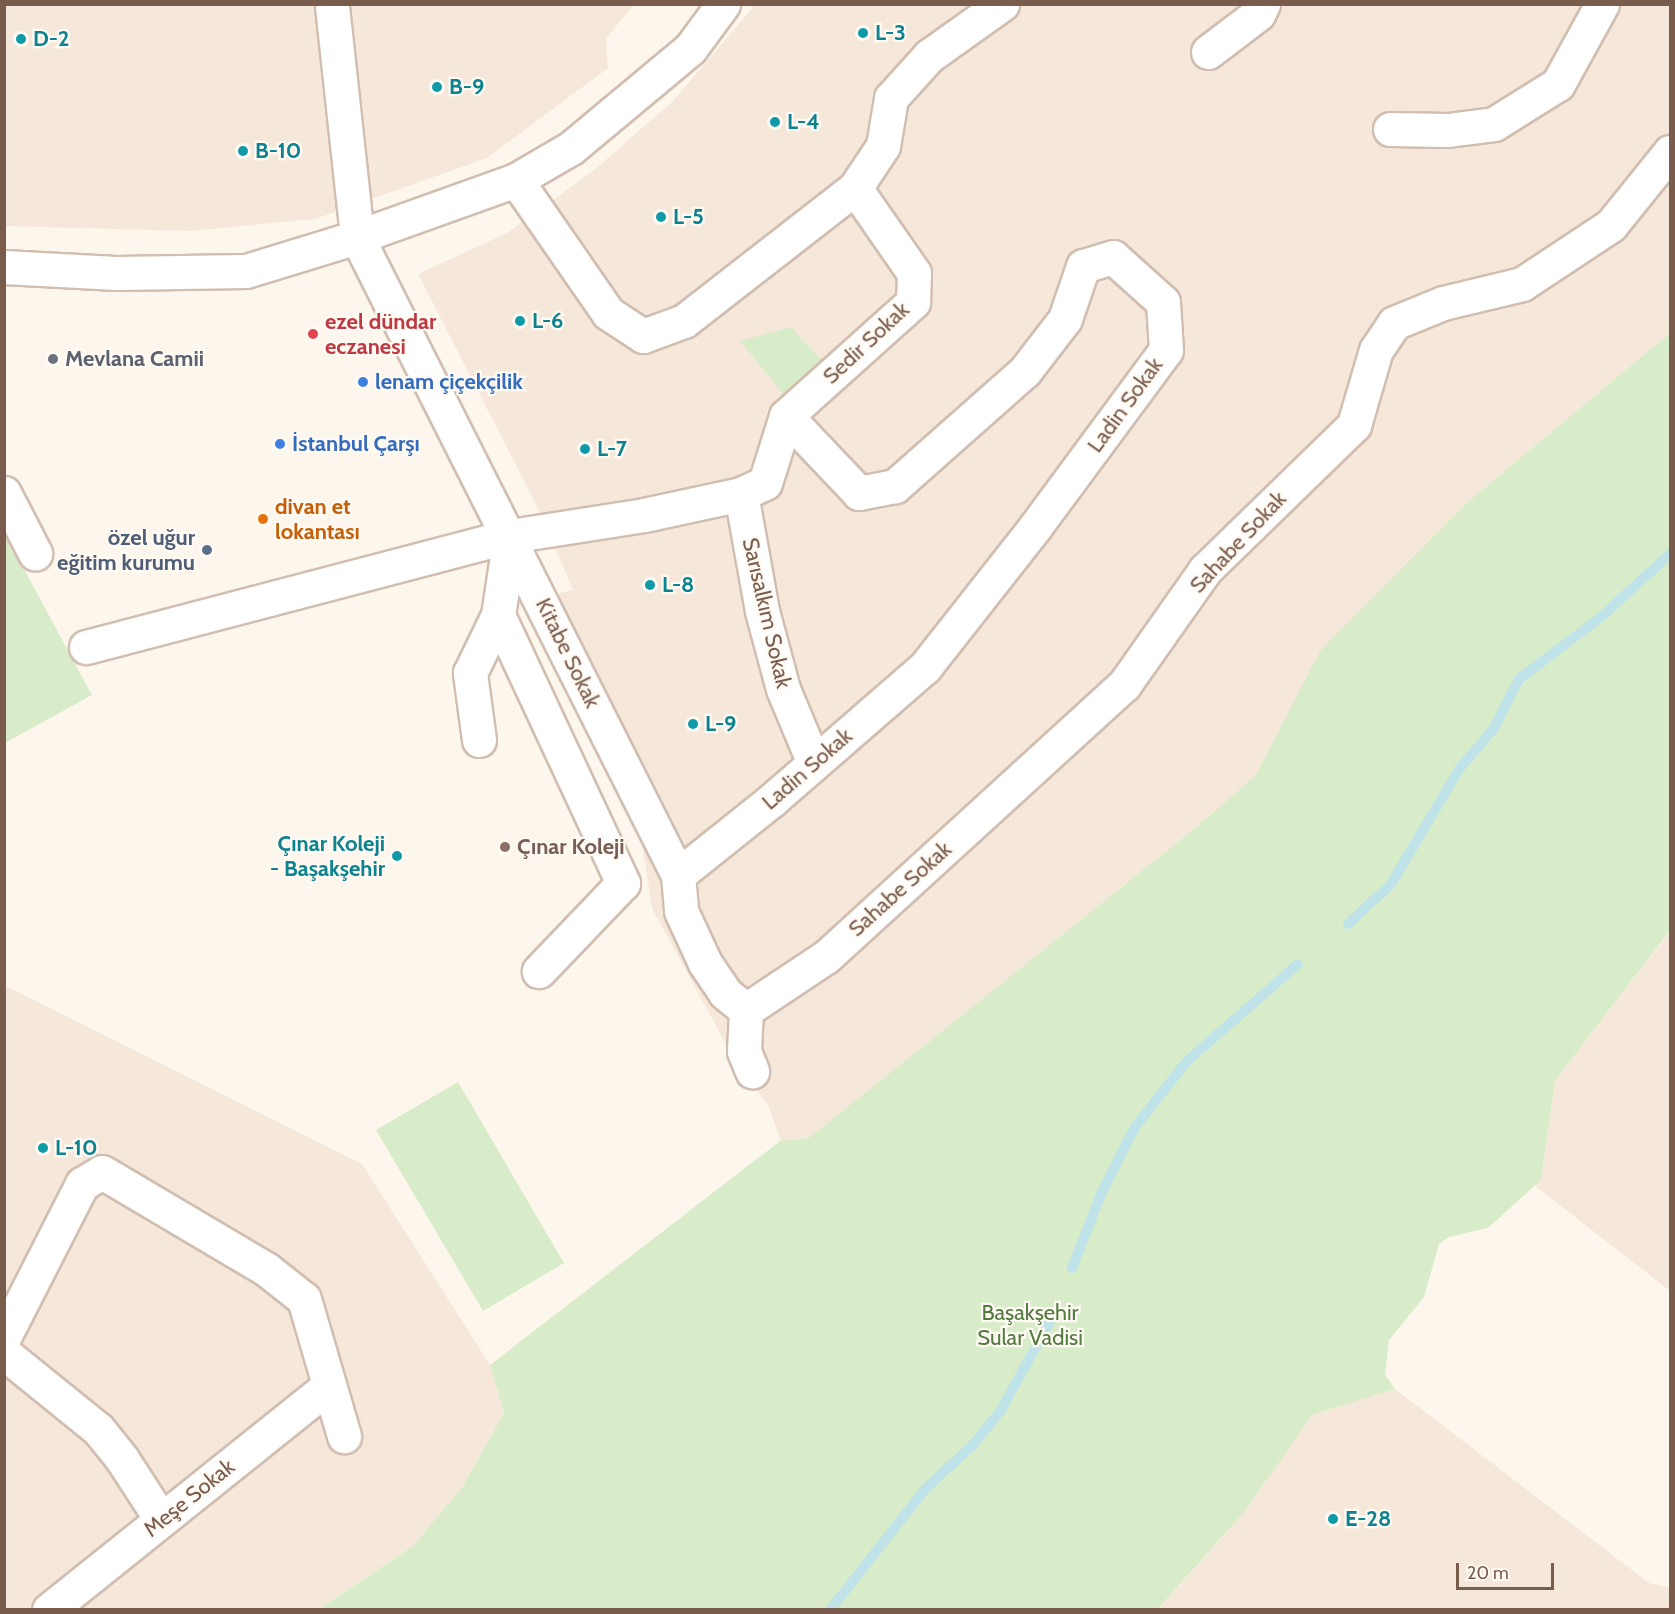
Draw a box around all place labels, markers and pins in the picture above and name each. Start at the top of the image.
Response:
place label: L-3 [875,20,906,46]
place label: D-2 [33,26,69,52]
marker: L-3 [856,26,870,40]
marker: D-2 [14,32,28,46]
place label: B-9 [449,74,484,100]
marker: B-9 [430,80,444,94]
place label: L-4 [787,109,820,135]
marker: L-4 [768,115,782,129]
place label: B-10 [255,138,301,164]
marker: B-10 [236,144,250,158]
place label: L-5 [673,204,704,230]
marker: L-5 [654,210,668,224]
place label: ezel dündar eczanesi [325,308,436,360]
place label: L-6 [532,308,563,334]
marker: L-6 [513,314,527,328]
marker: ezel dündar eczanesi [306,327,320,341]
place label: Mevlana Camii [65,346,204,372]
marker: Mevlana Camii [46,352,60,366]
place label: lenam çiçekçilik [375,369,523,395]
marker: lenam çiçekçilik [356,375,370,389]
place label: İstanbul Çarşı [292,431,420,457]
place label: L-7 [597,436,627,462]
marker: İstanbul Çarşı [273,437,287,451]
marker: L-7 [578,442,592,456]
place label: divan et lokantası [275,493,360,544]
marker: divan et lokantası [256,512,270,526]
place label: özel uğur eğitim kurumu [57,524,195,576]
marker: özel uğur eğitim kurumu [200,543,214,557]
place label: L-8 [662,572,694,598]
marker: L-8 [643,578,657,592]
place label: L-9 [705,711,736,737]
marker: L-9 [686,717,700,731]
place label: Çınar Koleji - Başakşehir [270,830,385,882]
place label: Çınar Koleji [517,834,625,860]
marker: Çınar Koleji [498,840,512,854]
marker: Çınar Koleji - Başakşehir [390,849,404,863]
place label: L-10 [55,1135,97,1161]
marker: L-10 [36,1141,50,1155]
place label: E-28 [1345,1506,1391,1532]
marker: E-28 [1326,1512,1340,1526]

